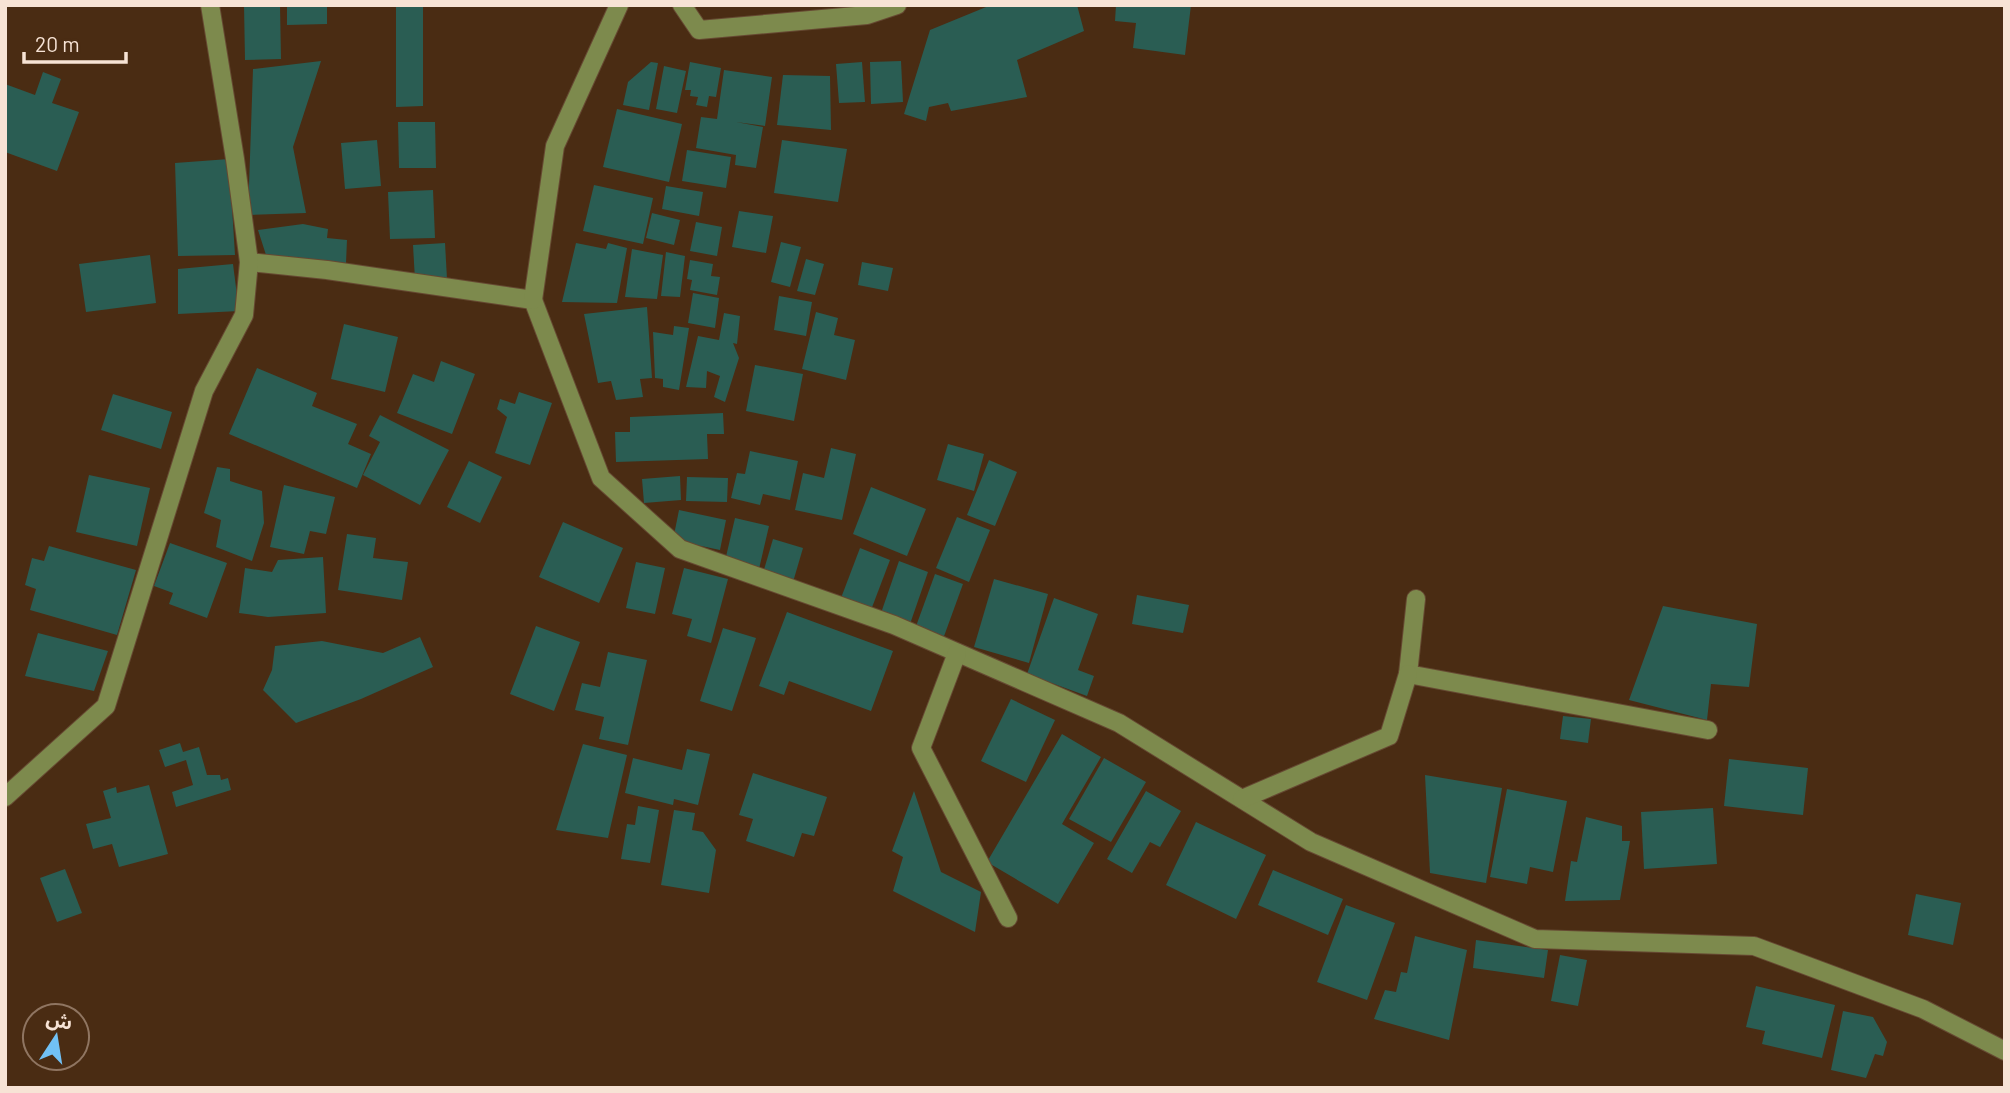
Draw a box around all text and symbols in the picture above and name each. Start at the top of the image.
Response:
scale bar [24,21,126,65]
text: 20 m [35,31,80,56]
north arrow [21,1002,91,1072]
text: ش [45,1006,75,1034]

